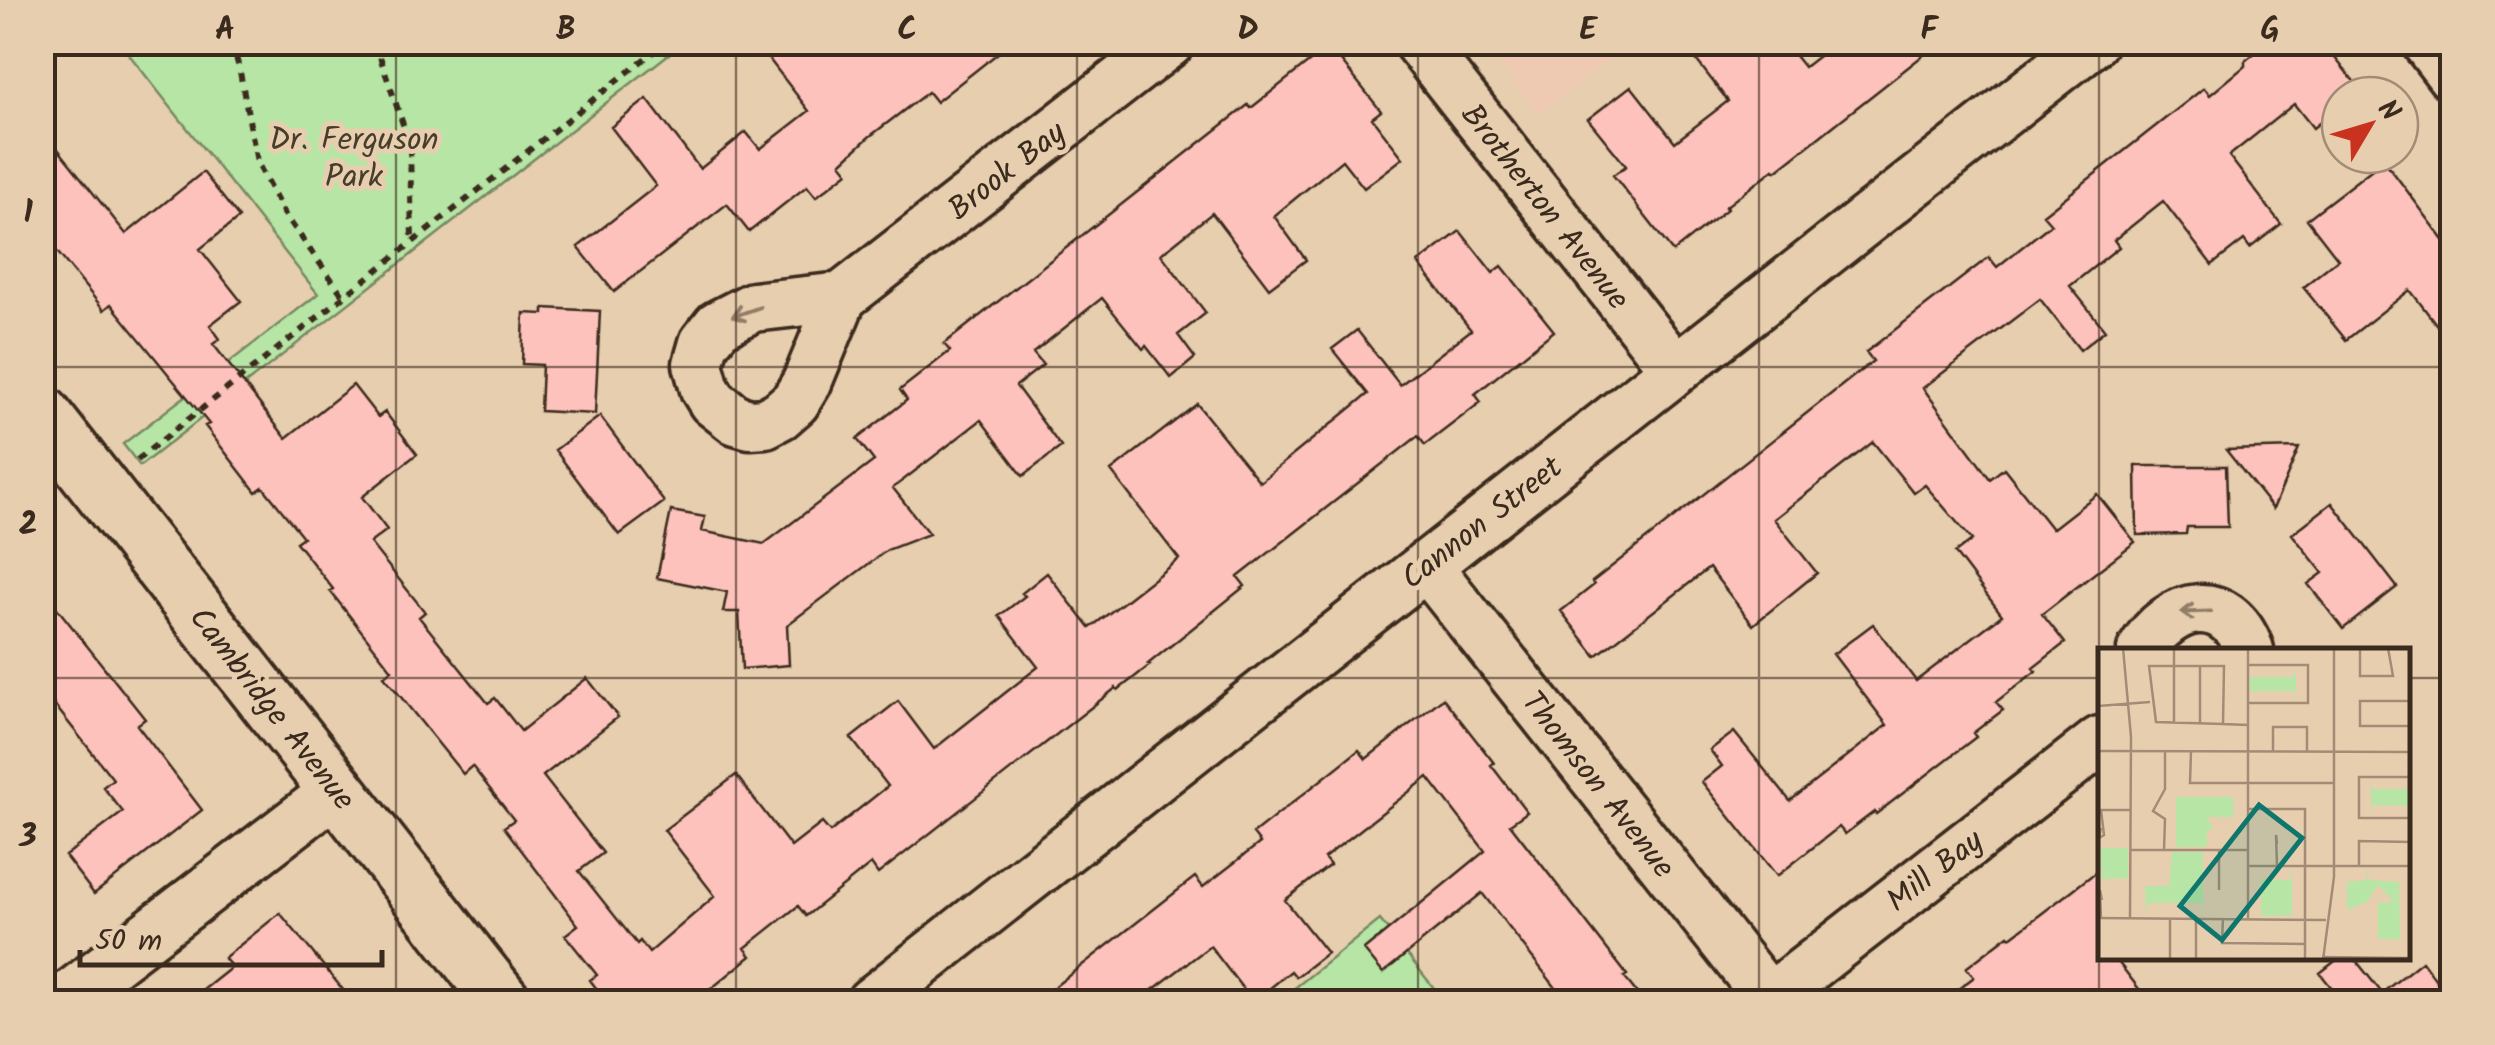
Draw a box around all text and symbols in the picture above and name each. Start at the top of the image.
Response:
text: A [215,5,235,56]
text: B [556,5,576,56]
text: C [897,5,917,56]
text: D [1237,5,1259,56]
text: E [1579,5,1598,56]
text: F [1920,5,1939,56]
text: G [2260,5,2280,56]
north arrow [2320,75,2420,175]
text: N [2365,90,2411,132]
street label: Brotherton Avenue [1447,93,1641,322]
street label: Brook Bay [937,109,1078,235]
park label: Dr. Ferguson Park [269,115,439,203]
text: 1 [23,188,33,239]
one-way arrow [731,304,762,322]
street label: Cannon Street [1390,444,1575,604]
text: 2 [19,500,37,551]
street label: Cambridge Avenue [175,596,367,823]
one-way arrow [2181,603,2213,622]
inset map [2098,648,2410,960]
street label: Thomson Avenue [1507,681,1687,890]
text: 3 [18,812,37,863]
street label: Mill Bay [1876,817,1996,926]
scale bar [80,905,382,967]
text: 50 m [95,918,162,966]

